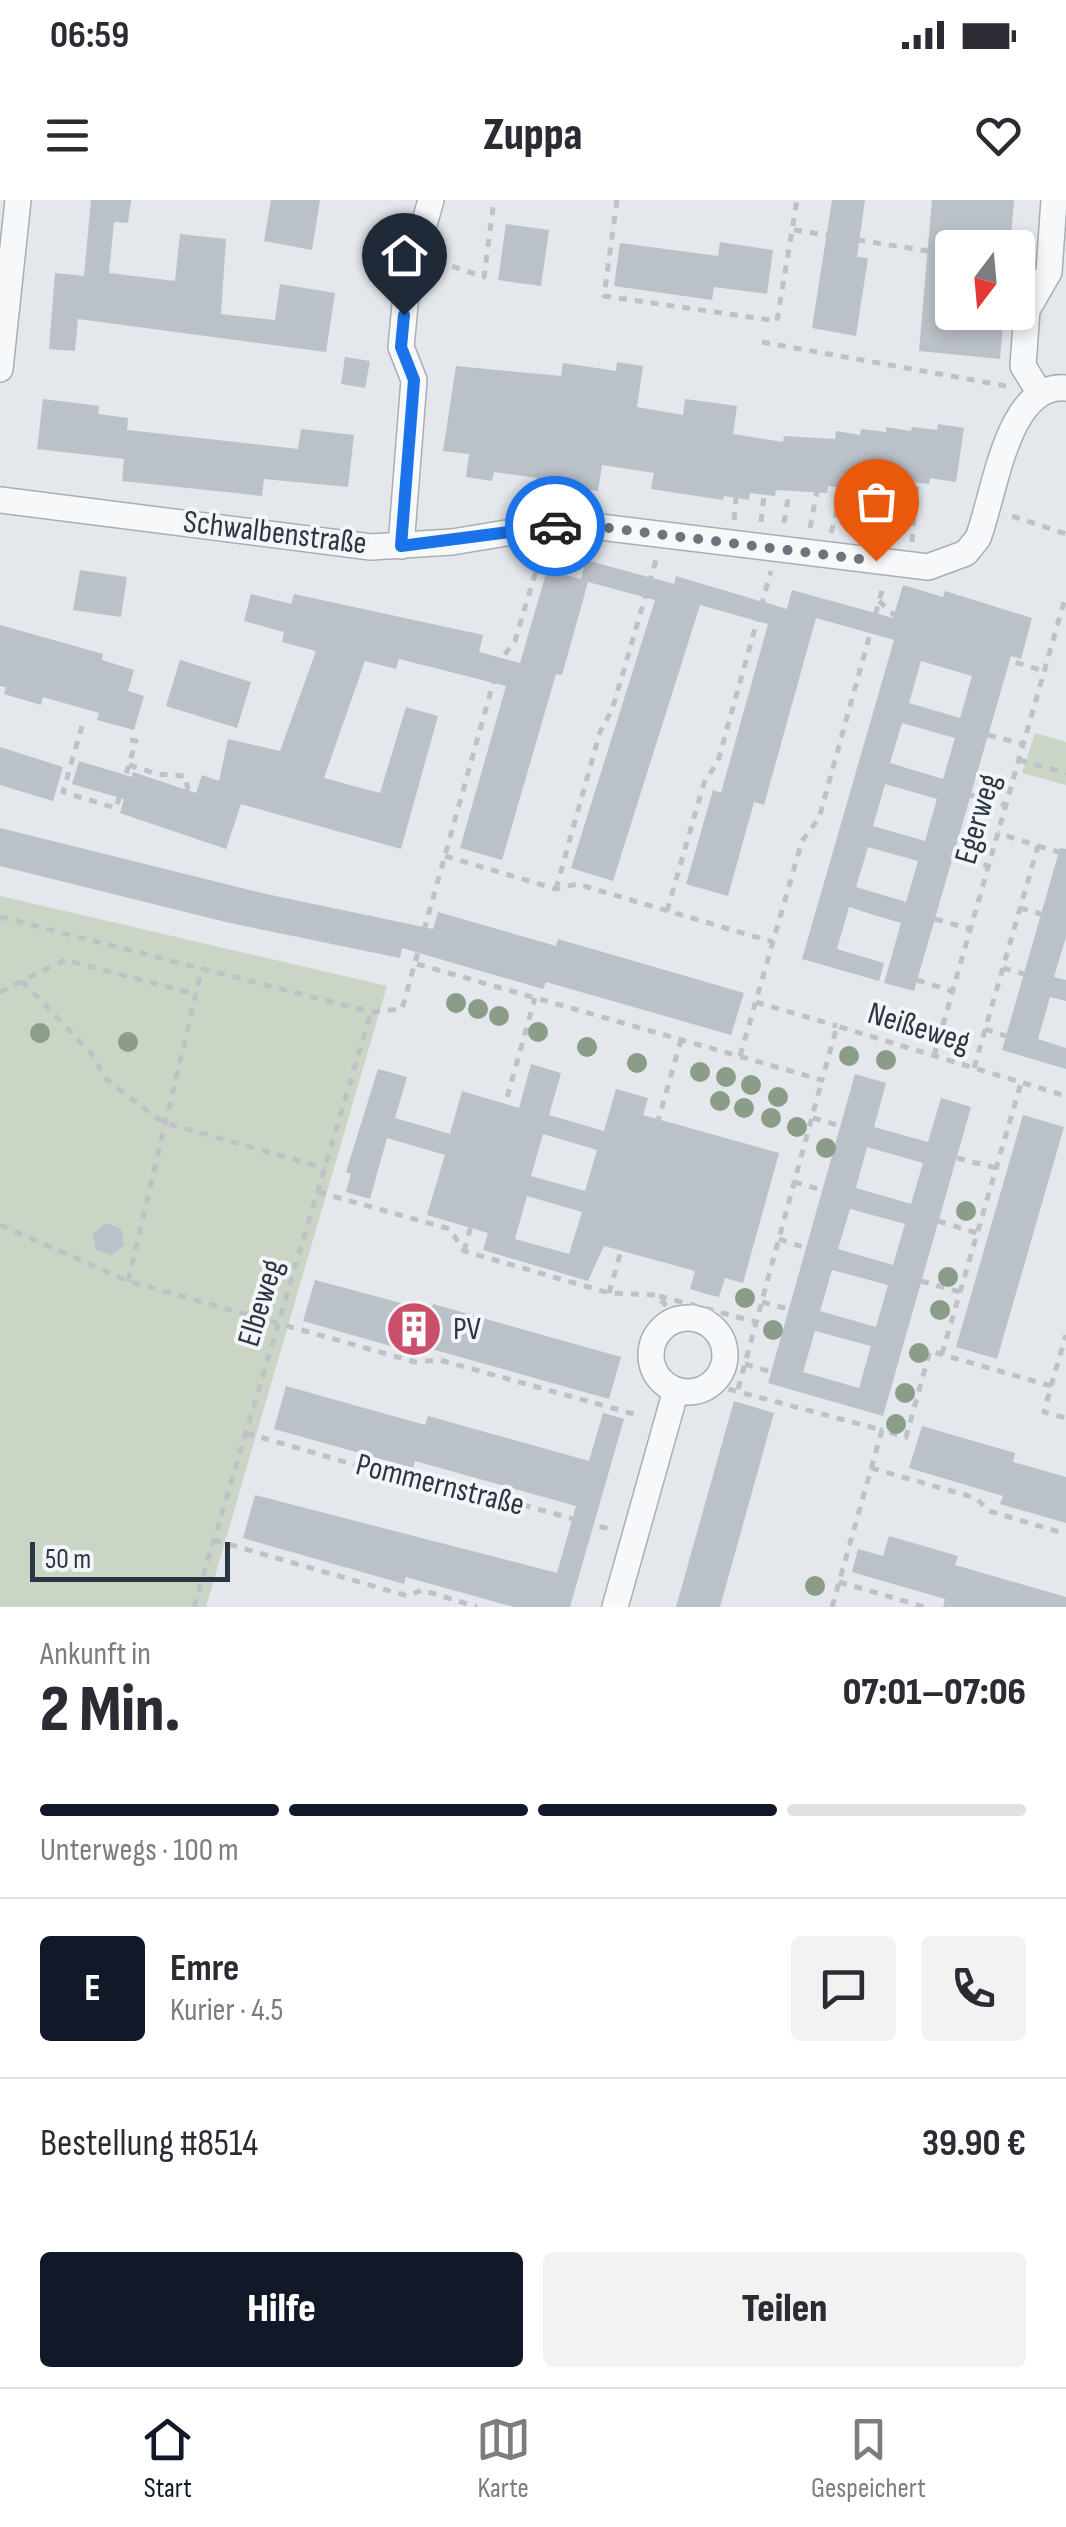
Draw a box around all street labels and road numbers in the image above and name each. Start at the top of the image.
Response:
street label: Schwalbenstraße [181,502,369,564]
street label: Egerweg [947,769,1009,869]
street label: Neißeweg [863,994,975,1062]
street label: Elbeweg [229,1255,293,1351]
street label: Pommernstraße [352,1445,528,1525]

